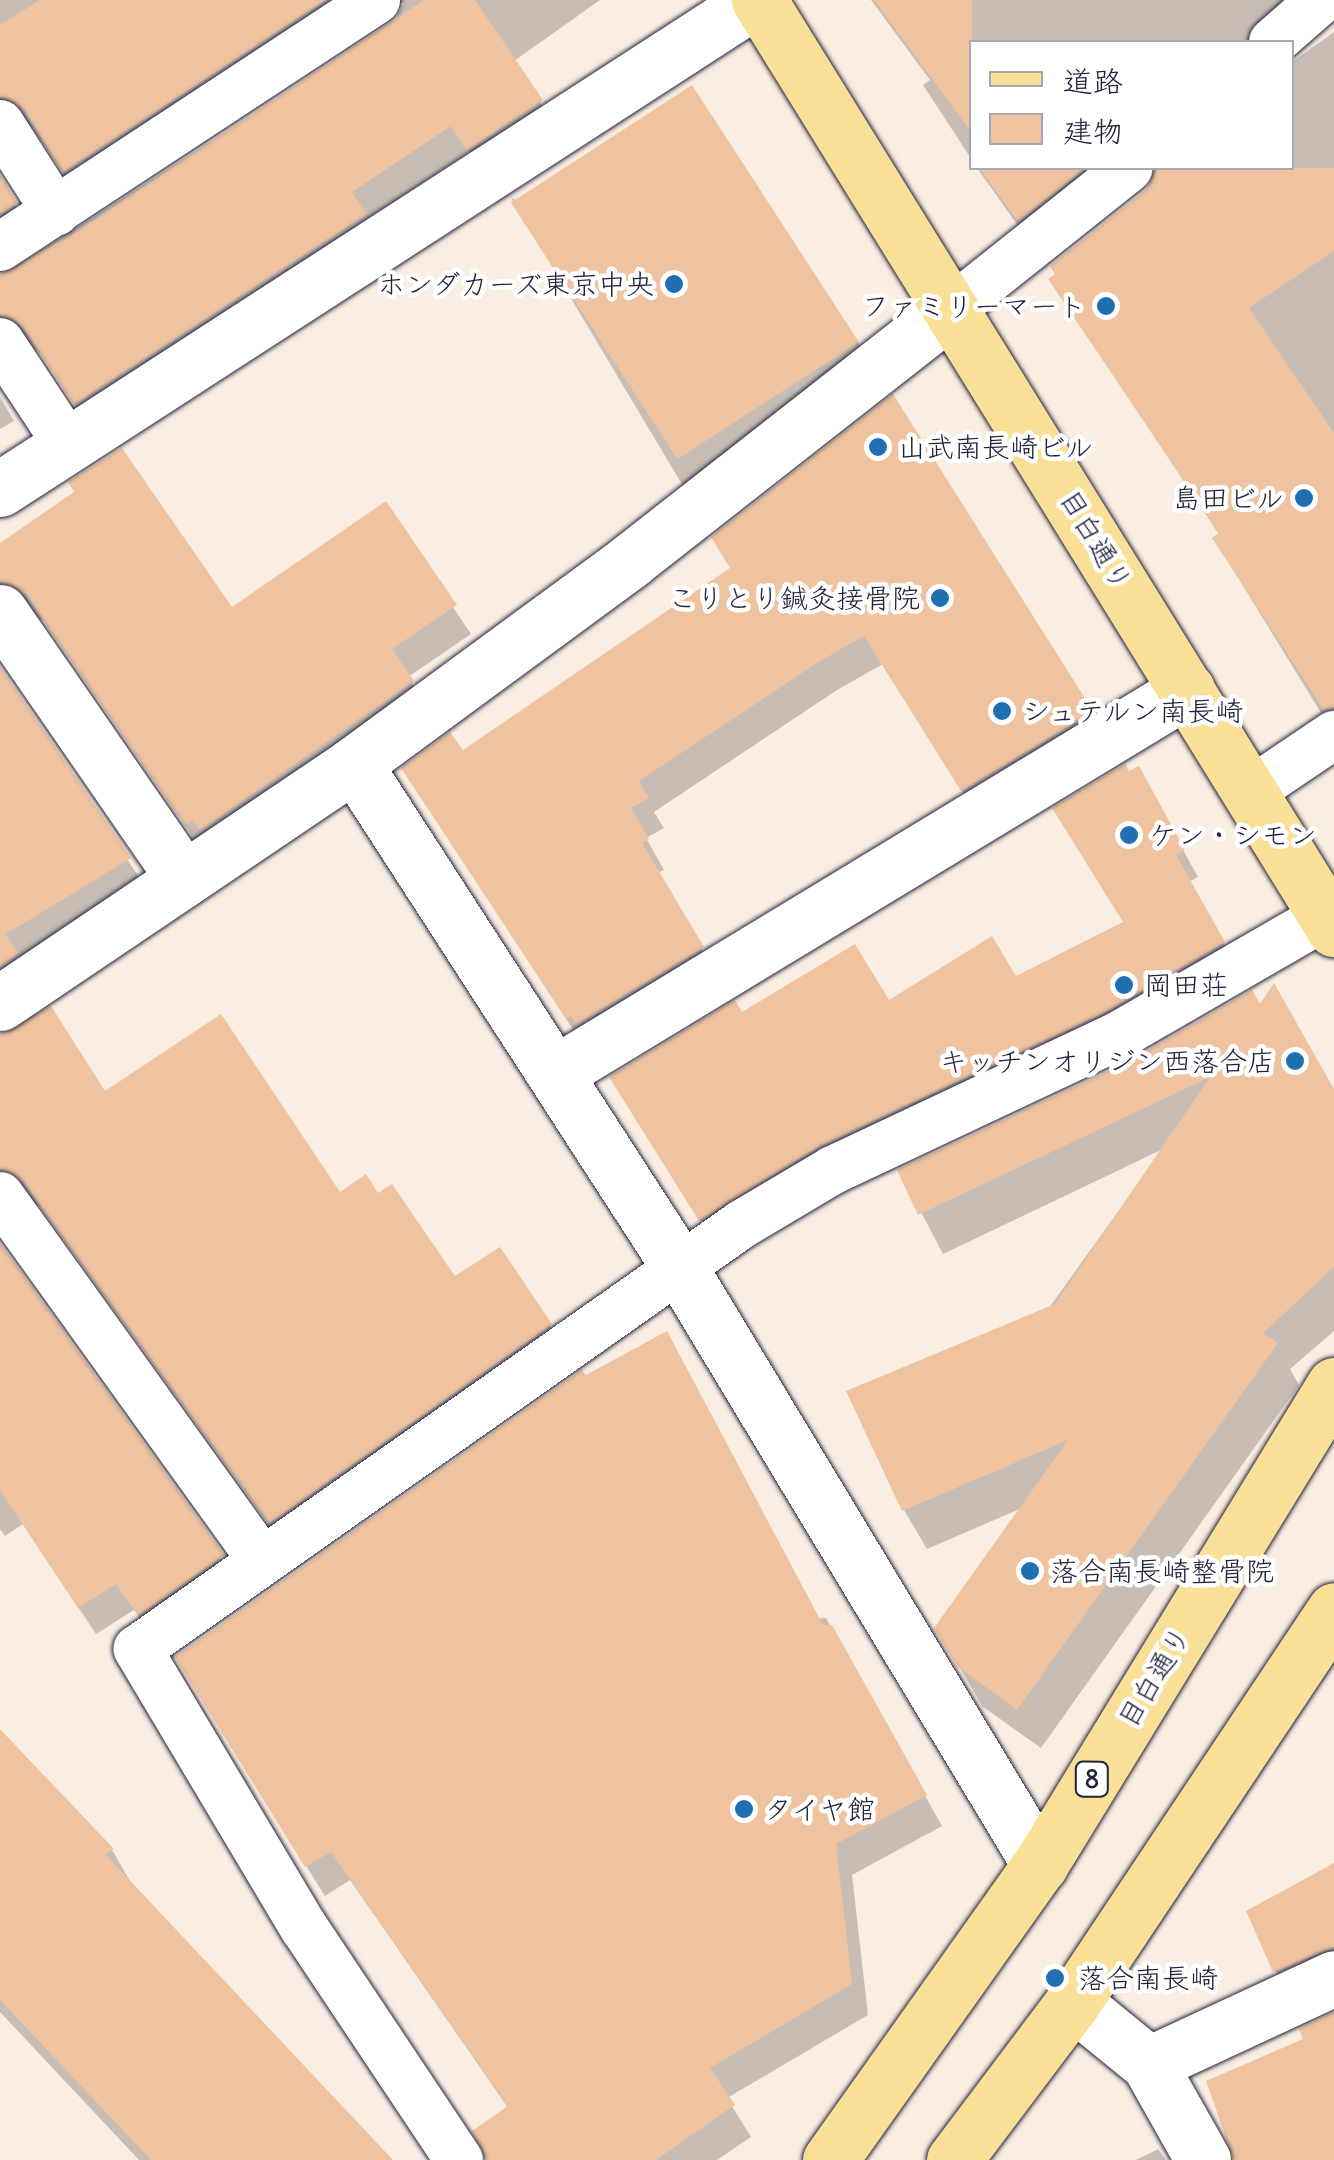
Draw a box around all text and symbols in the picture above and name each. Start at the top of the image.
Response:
legend [969,40,1294,170]
text: 道路 [1063,62,1123,100]
text: 建物 [1063,112,1123,150]
place label: ホンダカーズ東京中央 [374,267,654,301]
marker: ホンダカーズ東京中央 [663,273,685,295]
place label: ファミリーマート [862,289,1086,323]
marker: ファミリーマート [1095,295,1117,317]
place label: 山武南長崎ビル [898,430,1094,464]
marker: 山武南長崎ビル [867,436,889,458]
place label: 島田ビル [1172,481,1284,515]
street label: 目白通り [1053,483,1139,597]
marker: 島田ビル [1293,487,1315,509]
place label: こりとり鍼灸接骨院 [668,581,920,615]
marker: こりとり鍼灸接骨院 [929,587,951,609]
place label: シュテルン南長崎 [1022,694,1246,728]
marker: シュテルン南長崎 [991,700,1013,722]
place label: ケン・シモン [1149,818,1317,852]
marker: ケン・シモン [1118,824,1140,846]
place label: 岡田荘 [1144,968,1228,1002]
marker: 岡田荘 [1113,974,1135,996]
place label: キッチンオリジン西落合店 [939,1044,1275,1078]
marker: キッチンオリジン西落合店 [1284,1050,1306,1072]
place label: 落合南長崎整骨院 [1050,1554,1274,1588]
marker: 落合南長崎整骨院 [1019,1560,1041,1582]
street label: 目白通り [1111,1620,1197,1734]
road number: 8 [1074,1759,1110,1799]
place label: タイヤ館 [764,1792,876,1826]
marker: タイヤ館 [733,1798,755,1820]
place label: 落合南長崎 [1078,1961,1218,1995]
marker: 落合南長崎 [1042,1965,1068,1991]

